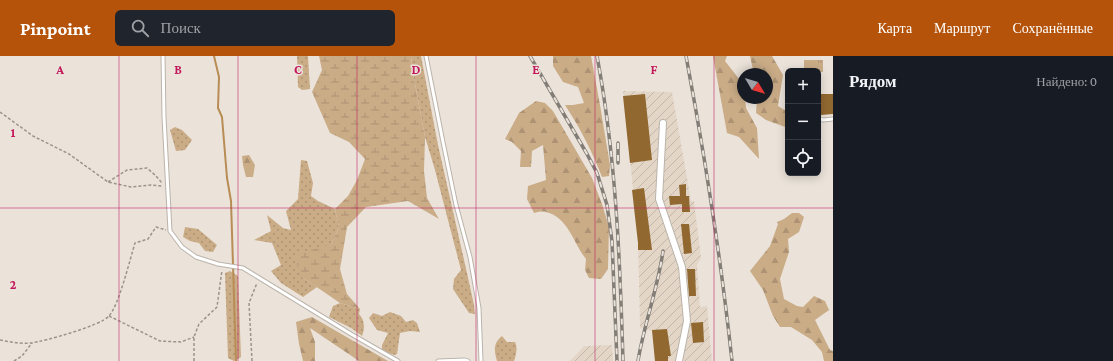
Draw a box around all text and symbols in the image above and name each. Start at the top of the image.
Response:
search box [115,10,395,46]
icon: search [129,17,151,39]
text: Pinpoint [20,18,91,39]
text: Поиск [161,20,201,36]
text: Карта [877,20,912,36]
text: Маршрут [934,20,990,36]
text: Сохранённые [1012,20,1093,36]
text: A [55,62,64,77]
text: B [174,62,182,77]
text: C [294,62,302,77]
text: D [412,62,421,77]
text: E [532,62,540,77]
text: F [651,62,658,77]
north arrow [737,68,773,104]
map controls [785,68,821,176]
button: + [785,68,821,104]
text: Рядом [849,72,897,91]
text: Найдено: 0 [1036,74,1097,89]
button: − [785,104,821,140]
text: 1 [11,125,16,140]
button: locate [785,140,821,176]
text: 2 [10,277,17,292]

